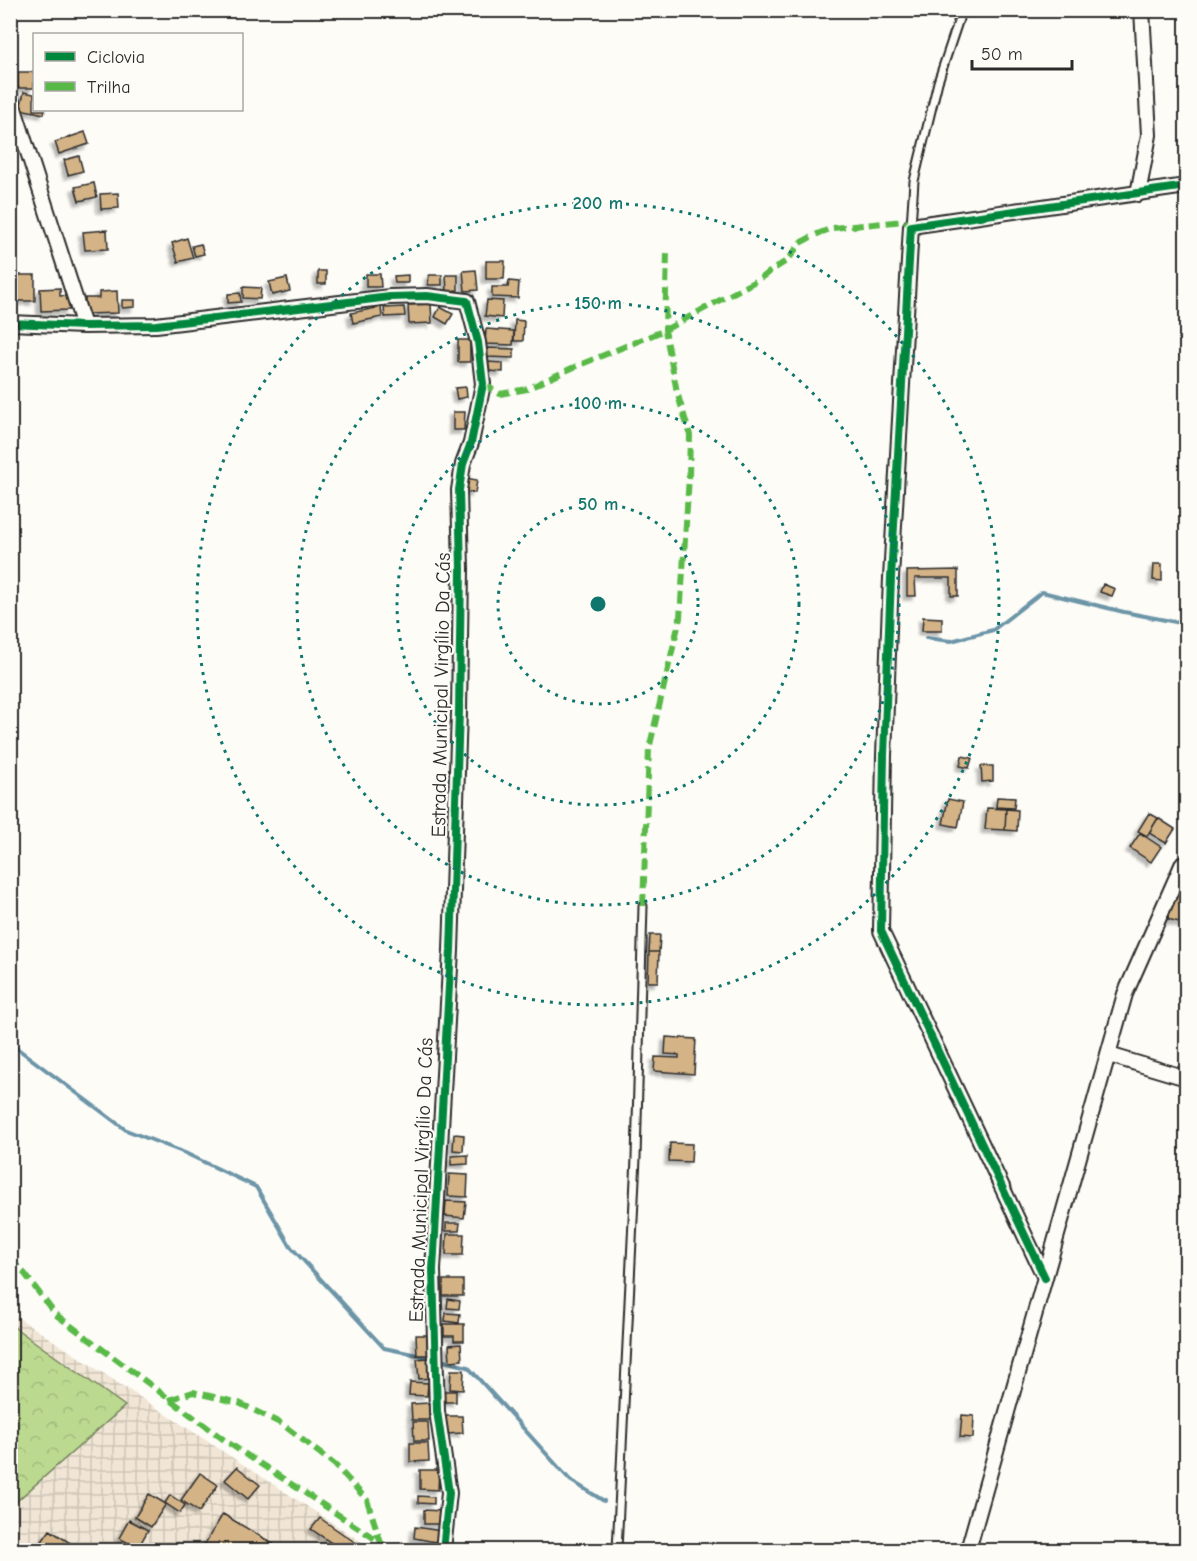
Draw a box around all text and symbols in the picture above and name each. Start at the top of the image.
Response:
legend [33,33,243,111]
scale bar [972,33,1072,71]
text: 50 m [981,44,1023,65]
text: Ciclovia [87,47,145,68]
text: Trilha [87,77,131,98]
text: 200 m [573,193,623,214]
text: 150 m [574,293,622,314]
text: 100 m [574,393,622,414]
text: 50 m [578,494,618,515]
street label: Estrada Municipal Virgílio Da Cás [427,552,455,838]
centre of rings [588,594,608,614]
street label: Estrada Municipal Virgílio Da Cás [405,1037,437,1323]

